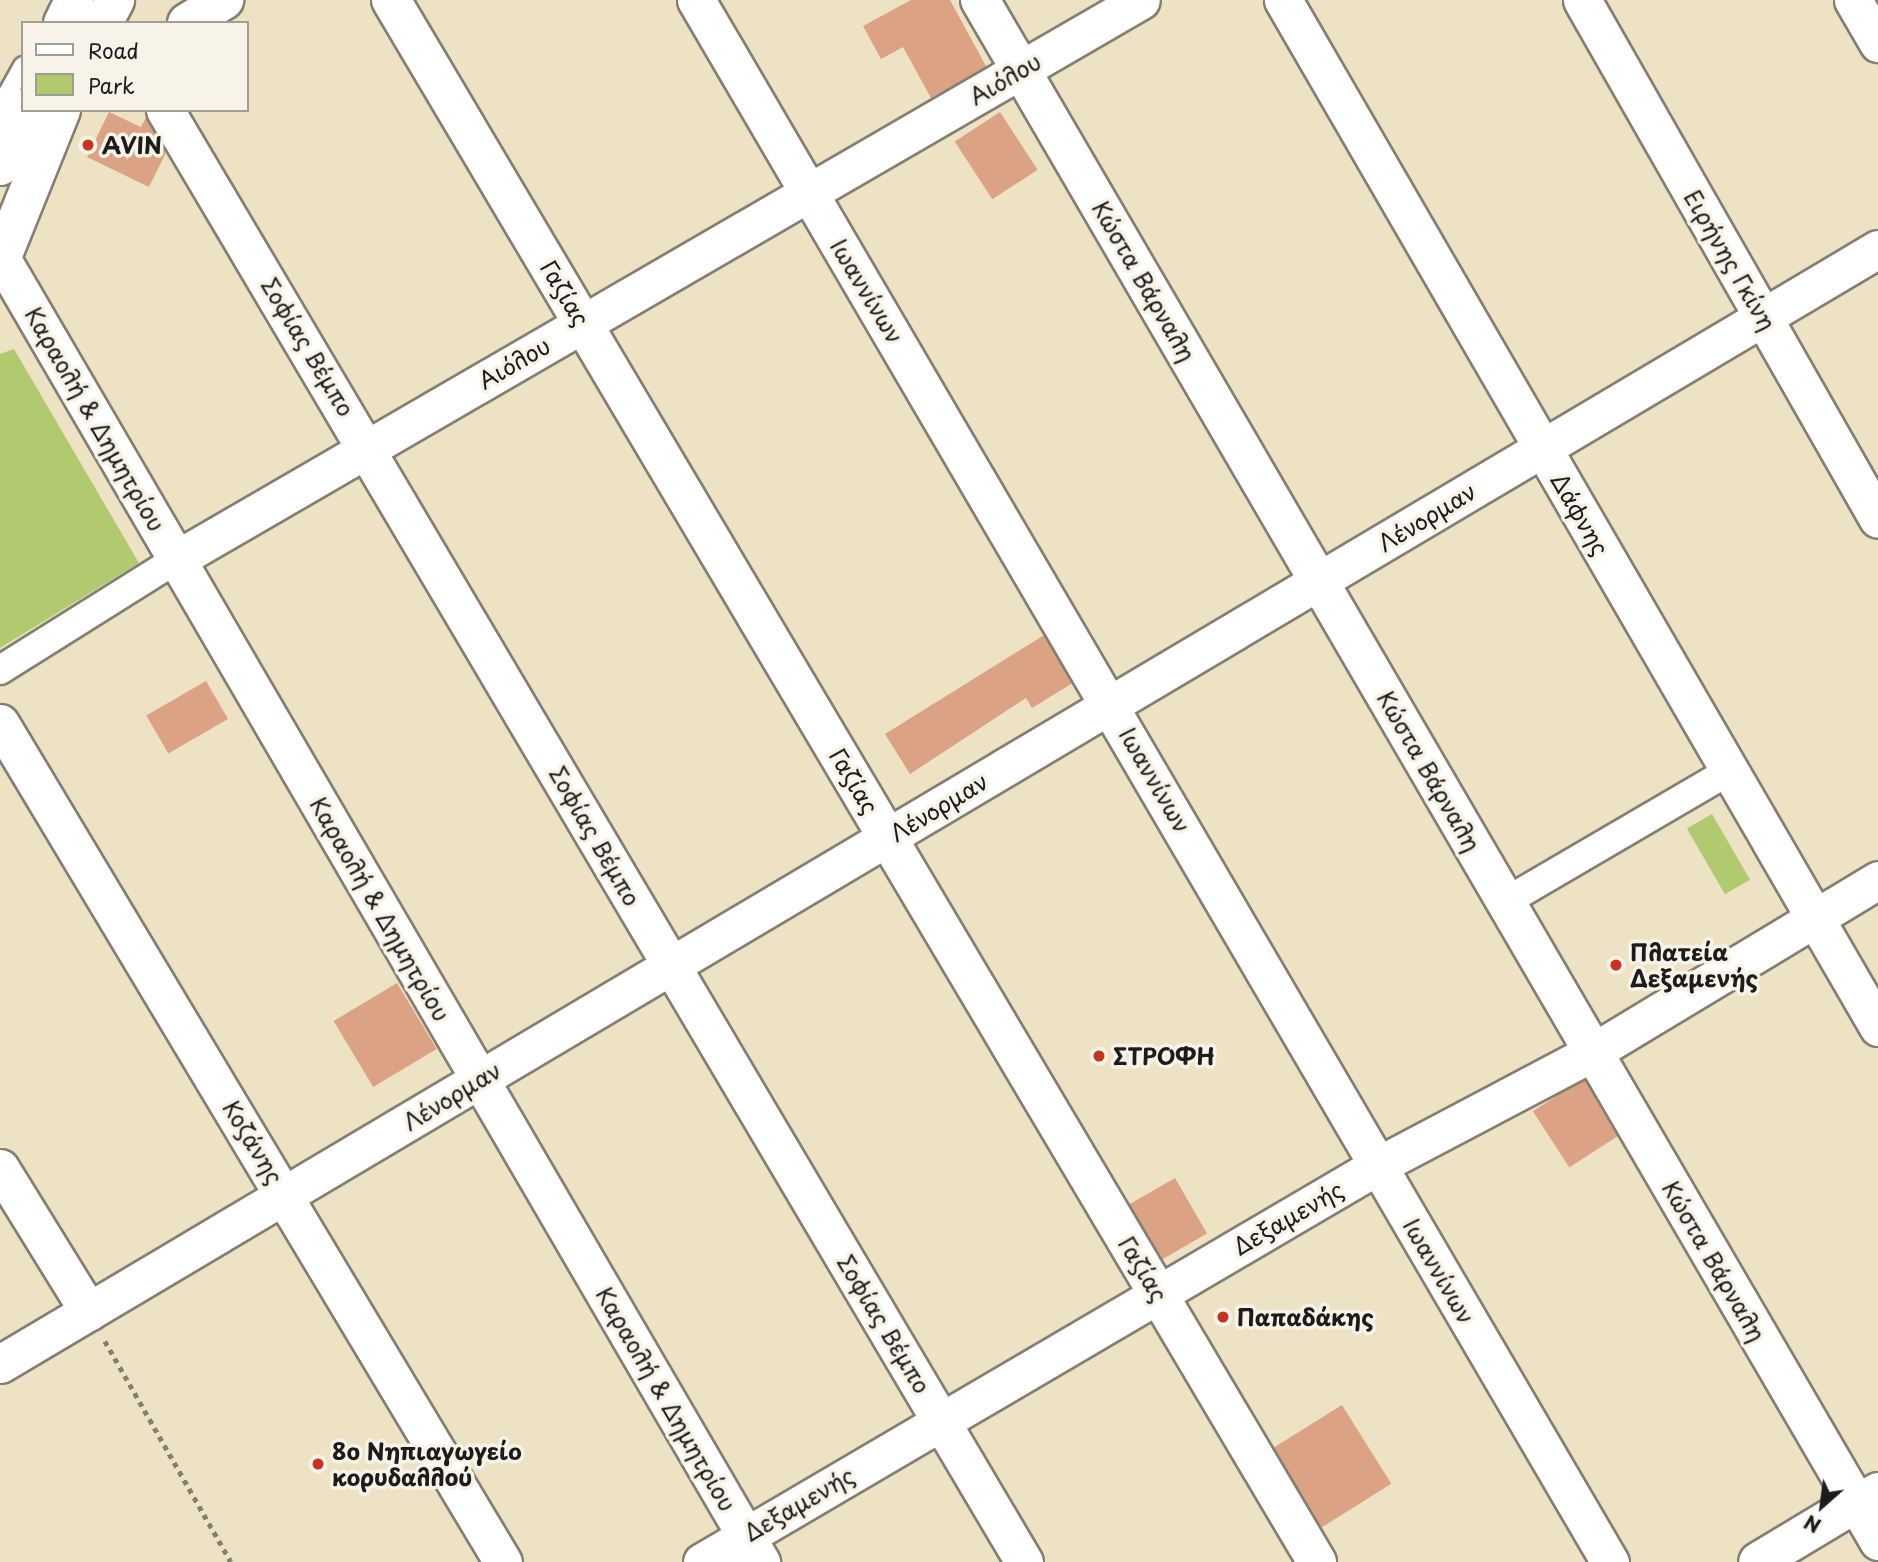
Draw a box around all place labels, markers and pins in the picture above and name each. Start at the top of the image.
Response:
place label: AVIN [102,131,162,159]
marker: AVIN [80,137,96,153]
place label: Πλατεία Δεξαμενής [1630,938,1758,992]
marker: Πλατεία Δεξαμενής [1608,957,1624,973]
place label: ΣΤΡΟΦΗ [1113,1042,1215,1070]
marker: ΣΤΡΟΦΗ [1091,1048,1107,1064]
place label: Παπαδάκης [1237,1303,1374,1331]
marker: Παπαδάκης [1215,1309,1231,1325]
place label: 8ο Νηπιαγωγείο κορυδαλλού [332,1437,522,1491]
marker: 8ο Νηπιαγωγείο κορυδαλλού [310,1456,326,1472]

